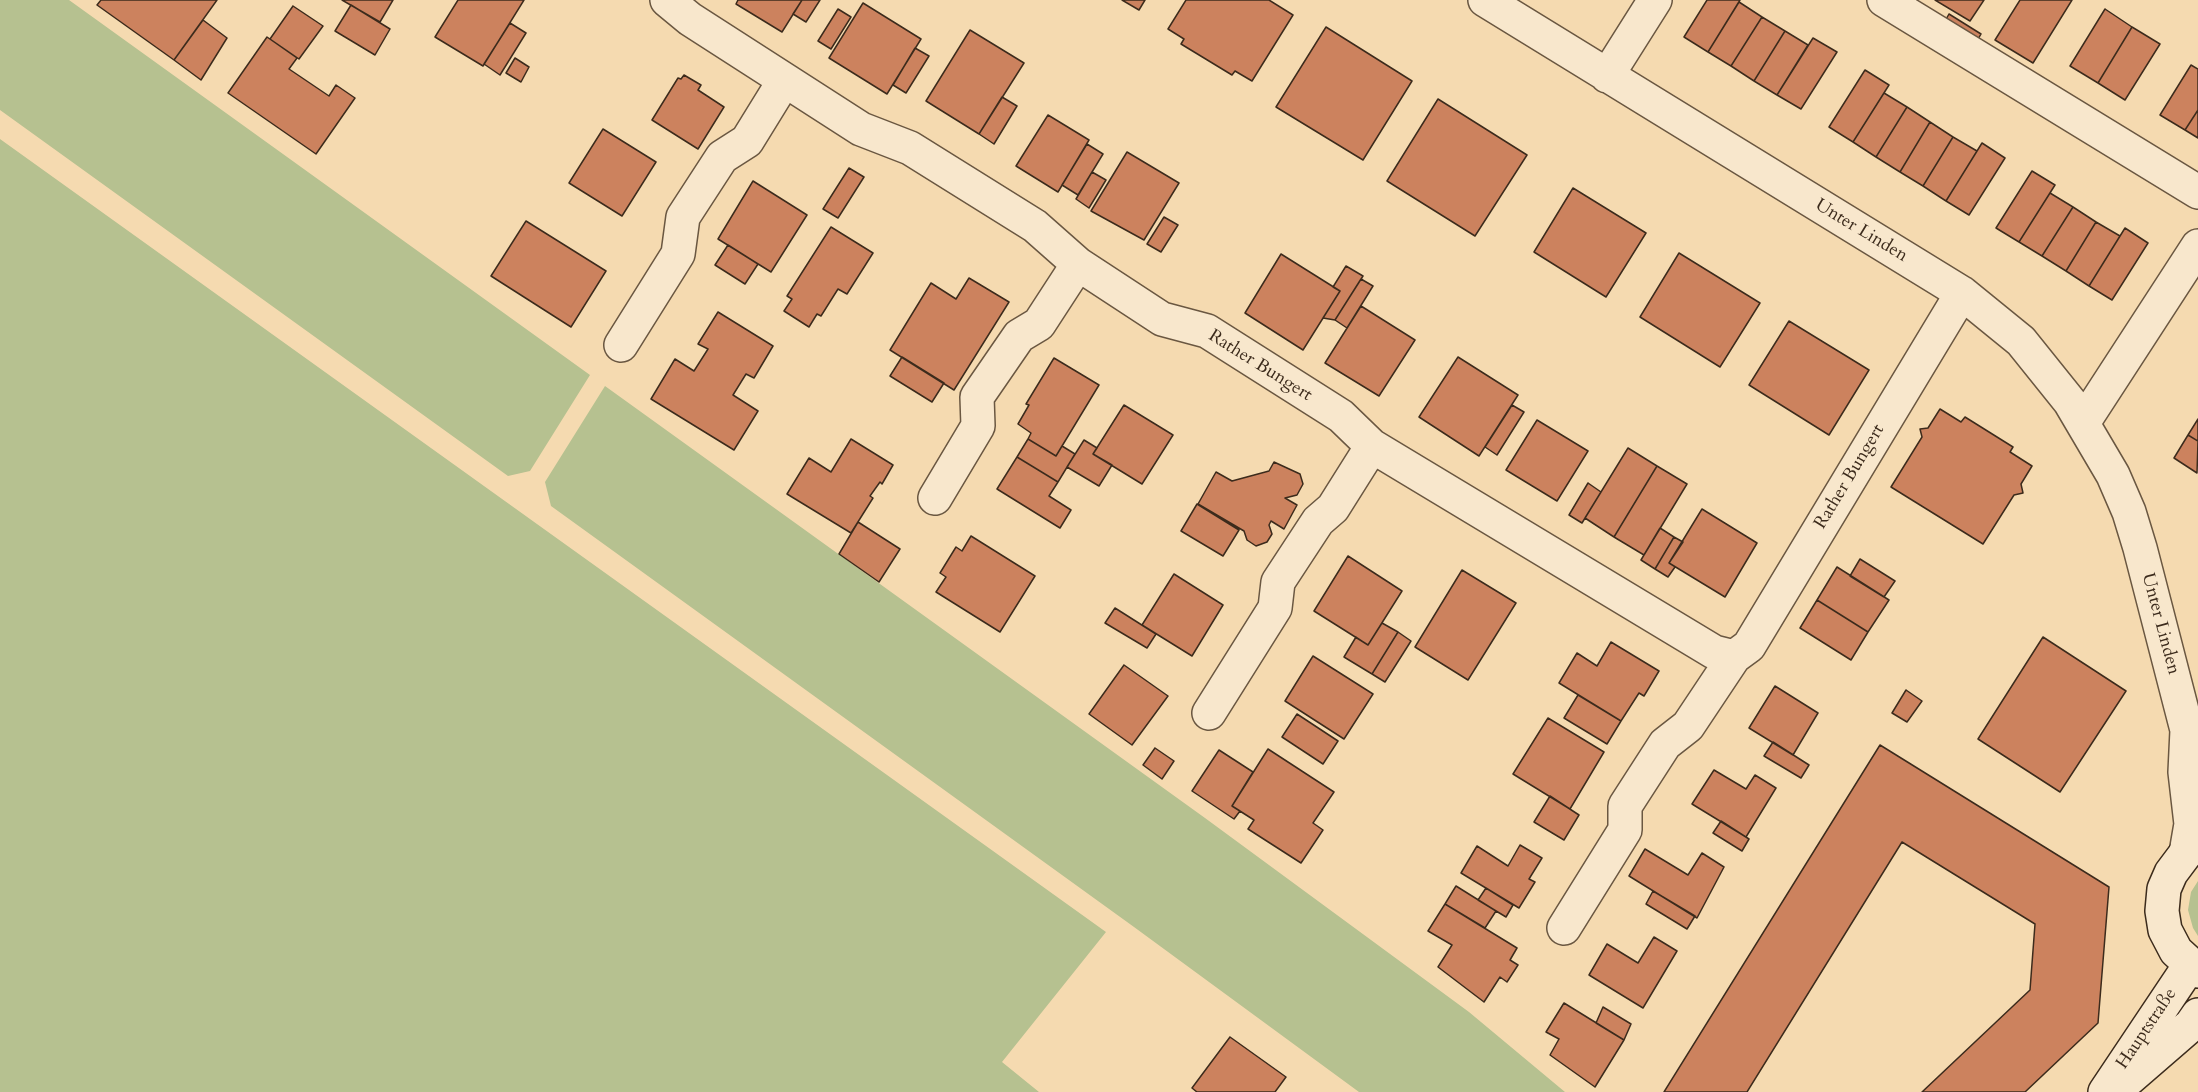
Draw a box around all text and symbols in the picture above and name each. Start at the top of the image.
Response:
street label: Unter Linden [1811,195,1911,267]
street label: Rather Bungert [1204,326,1316,406]
street label: Rather Bungert [1810,421,1890,533]
street label: Unter Linden [2136,571,2184,677]
street label: Hauptstraße [2112,984,2182,1074]

